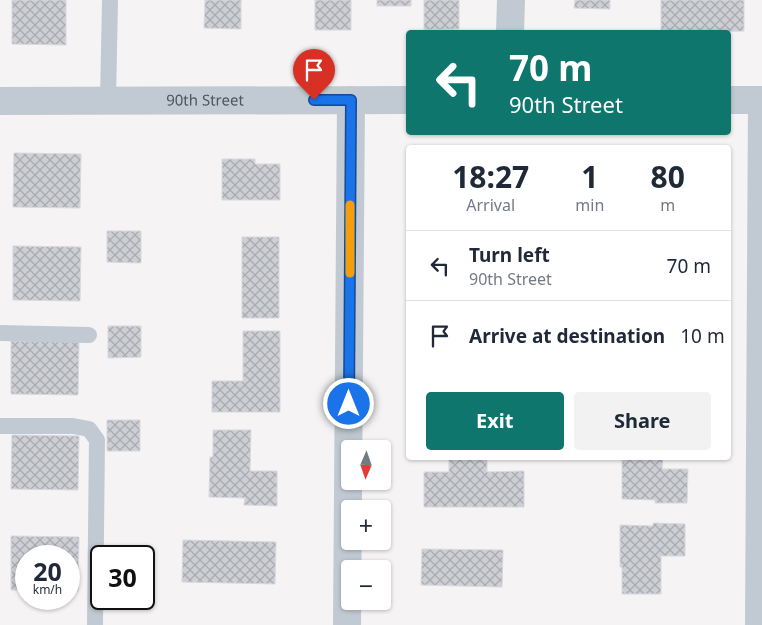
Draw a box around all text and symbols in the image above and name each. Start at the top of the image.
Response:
text: 70 m [509,44,592,91]
pin [293,49,335,100]
icon: left [426,50,491,115]
icon: arrive [300,56,328,84]
street label: 90th Street [166,89,244,110]
text: 90th Street [509,89,623,119]
text: 18:27 [452,156,529,197]
text: 1 [581,156,598,197]
text: 80 [650,156,685,197]
text: Arrival [466,194,515,216]
text: min [575,194,604,216]
text: m [660,194,675,216]
text: Turn left [469,242,550,268]
icon: left [426,252,454,280]
text: 70 m [667,253,711,279]
text: 90th Street [469,268,552,290]
icon: arrive [426,322,454,350]
text: Arrive at destination [469,323,665,349]
text: 10 m [680,323,725,349]
position arrow [322,377,374,429]
button: Exit [426,392,564,450]
button: Share [574,392,711,450]
north arrow [341,440,391,490]
map controls [341,440,391,610]
button: + [341,500,391,550]
speed limit sign: 30 [90,545,155,610]
text: 20 [33,554,62,588]
button: − [341,560,391,610]
text: km/h [33,581,62,598]

